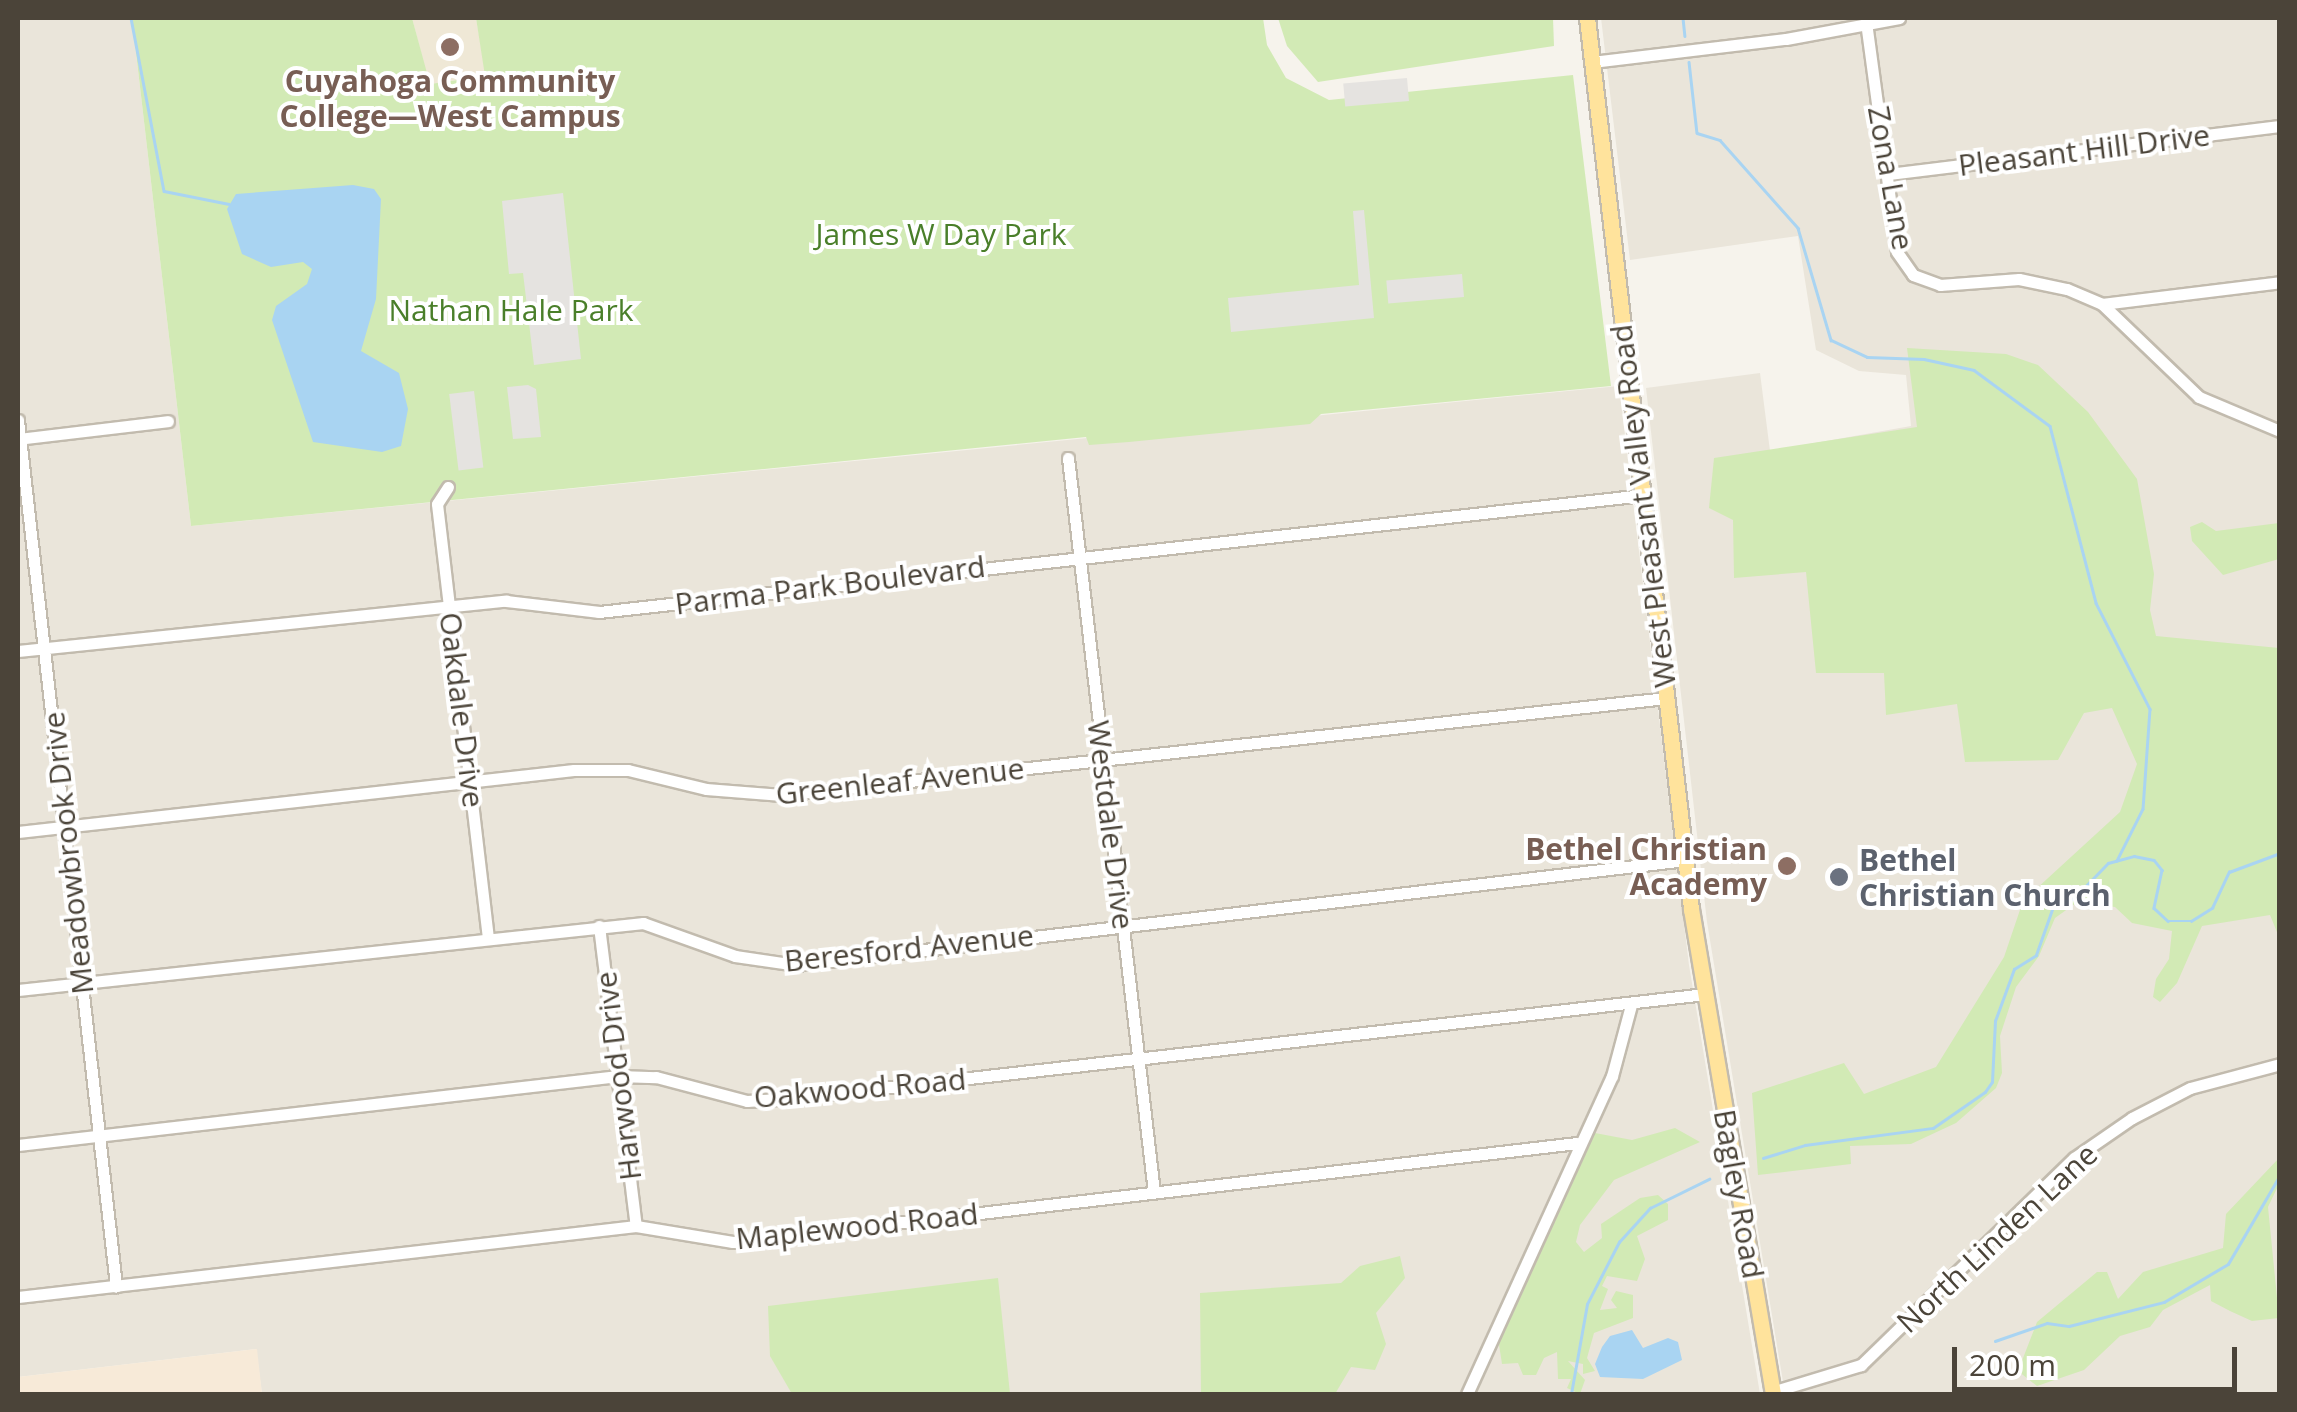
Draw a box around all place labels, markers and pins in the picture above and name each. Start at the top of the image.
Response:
marker: Cuyahoga Community College—West Campus [439,36,461,58]
place label: Cuyahoga Community College—West Campus [279,63,621,134]
place label: Bethel Christian Academy [1525,831,1767,902]
place label: Bethel Christian Church [1859,842,2111,912]
marker: Bethel Christian Academy [1776,855,1798,877]
marker: Bethel Christian Church [1828,866,1850,888]

